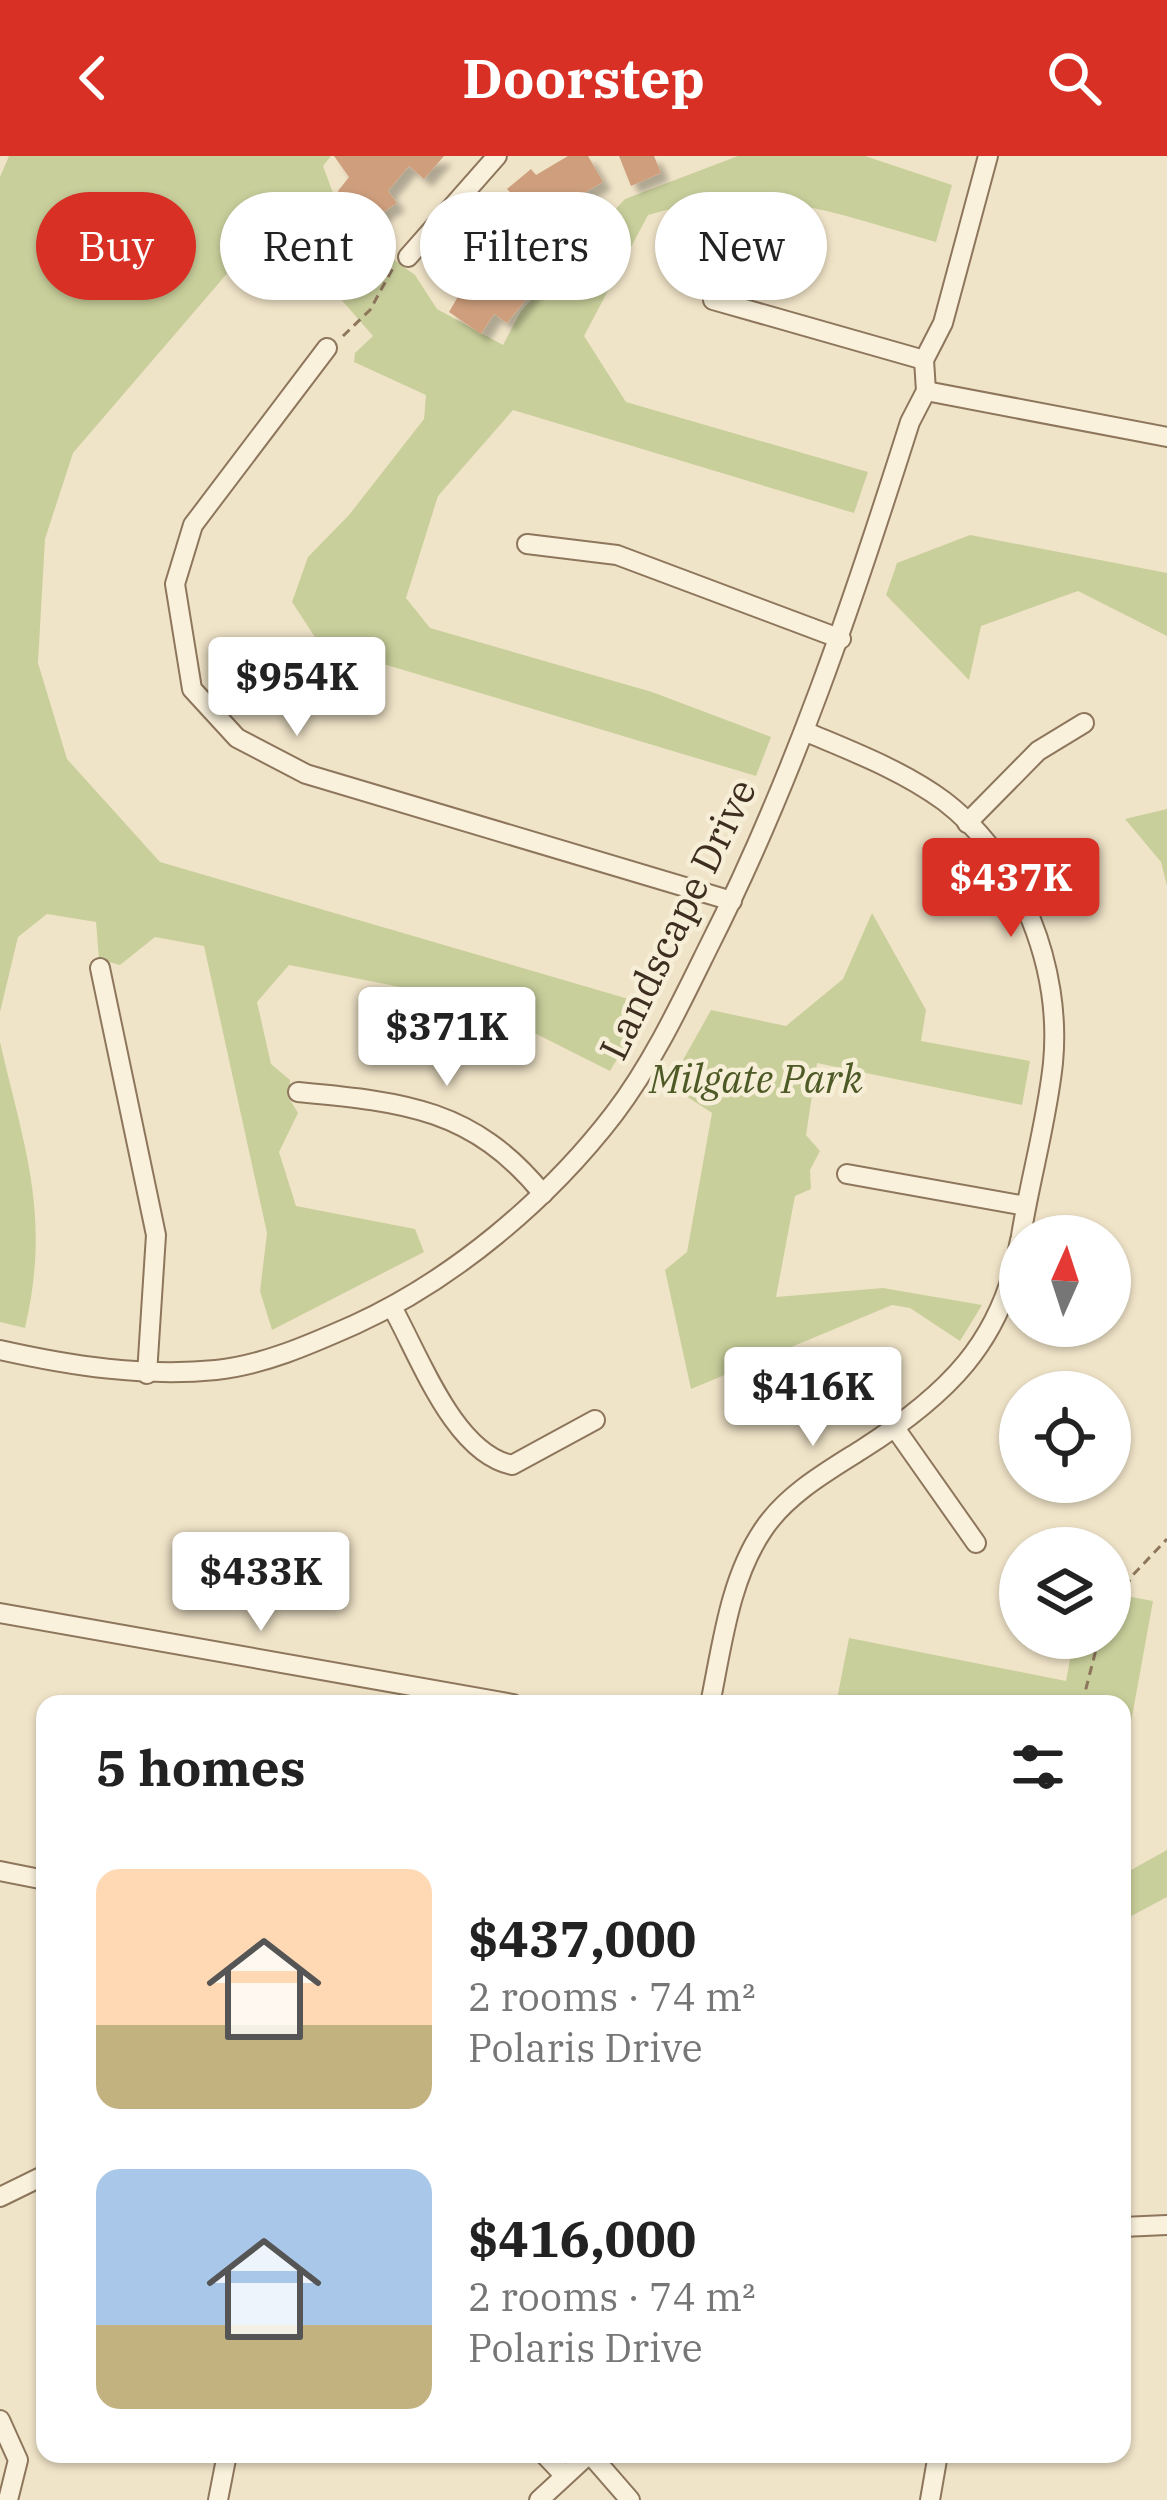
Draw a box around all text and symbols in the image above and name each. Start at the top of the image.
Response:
text: Doorstep [462,43,705,113]
icon: back [60,45,126,111]
icon: search [1041,45,1107,111]
chip: Buy [36,192,196,300]
chip: Rent [220,192,396,300]
chip: Filters [420,192,631,300]
chip: New [655,192,827,300]
pin: $954K [213,637,381,739]
text: $954K [235,650,359,701]
street label: Landscape Drive [587,770,767,1068]
pin: $437K [927,838,1095,940]
text: $437K [949,851,1073,902]
pin: $371K [363,987,531,1089]
text: $371K [385,1000,509,1051]
park label: Milgate Park [648,1053,863,1104]
north arrow [999,1215,1131,1347]
map controls [999,1215,1131,1659]
pin: $416K [729,1347,897,1449]
text: $416K [751,1360,875,1411]
button: locate [999,1371,1131,1503]
button: layers [999,1527,1131,1659]
pin: $433K [177,1532,345,1634]
text: $433K [199,1545,323,1596]
text: 5 homes [96,1734,306,1800]
icon: filters [1005,1734,1071,1800]
text: $437,000 [468,1905,696,1971]
icon: home [192,1917,336,2061]
text: 2 rooms · 74 m² [468,1971,756,2022]
text: Polaris Drive [468,2022,703,2073]
text: $416,000 [468,2205,696,2271]
icon: home [192,2217,336,2361]
text: 2 rooms · 74 m² [468,2271,756,2322]
text: Polaris Drive [468,2322,703,2373]

